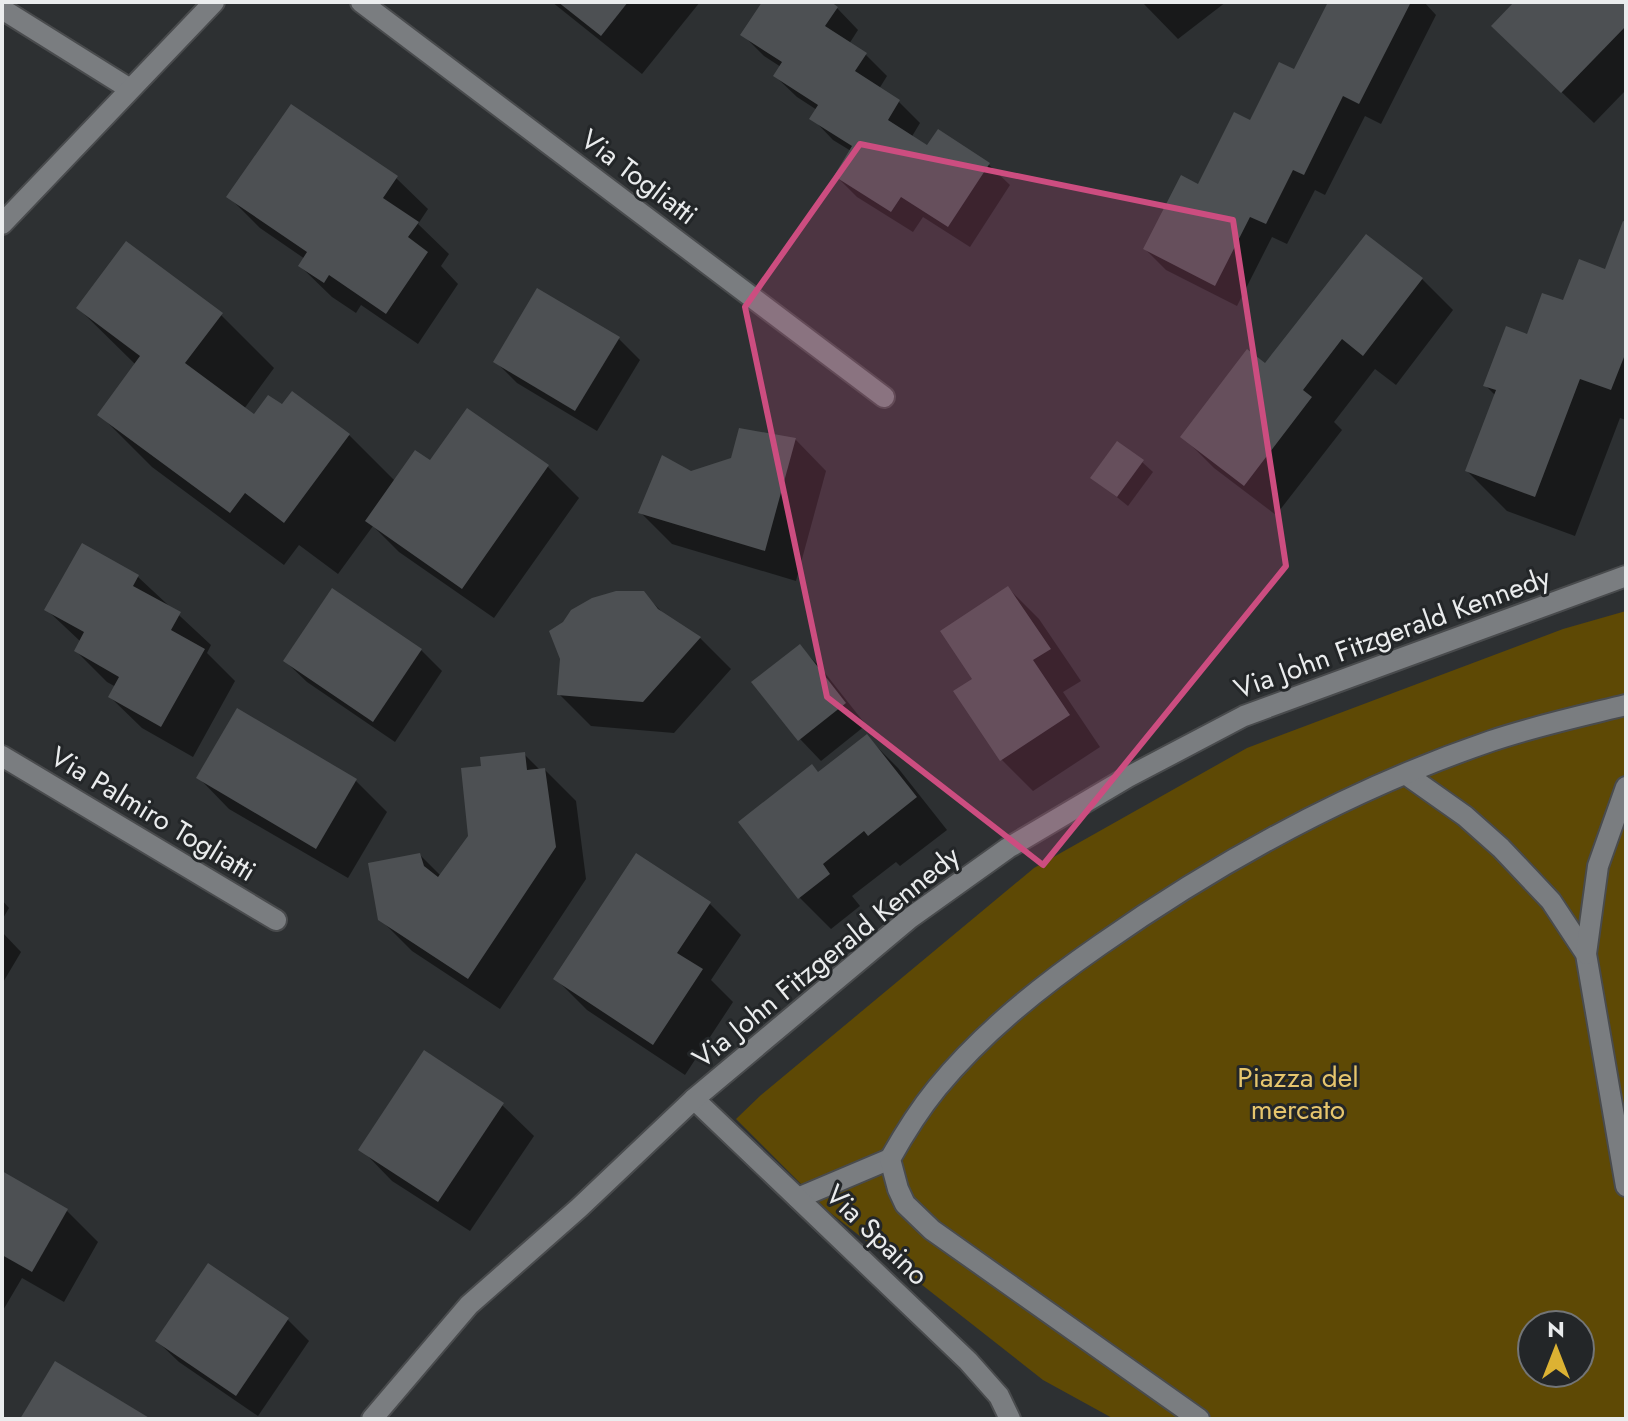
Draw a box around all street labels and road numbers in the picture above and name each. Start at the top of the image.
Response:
street label: Via Togliatti [572,119,706,235]
street label: Via John Fitzgerald Kennedy [1228,556,1556,709]
street label: Via Palmiro Togliatti [42,736,264,892]
street label: Via John Fitzgerald Kennedy [683,836,969,1078]
street label: Via Spaino [816,1175,938,1295]

